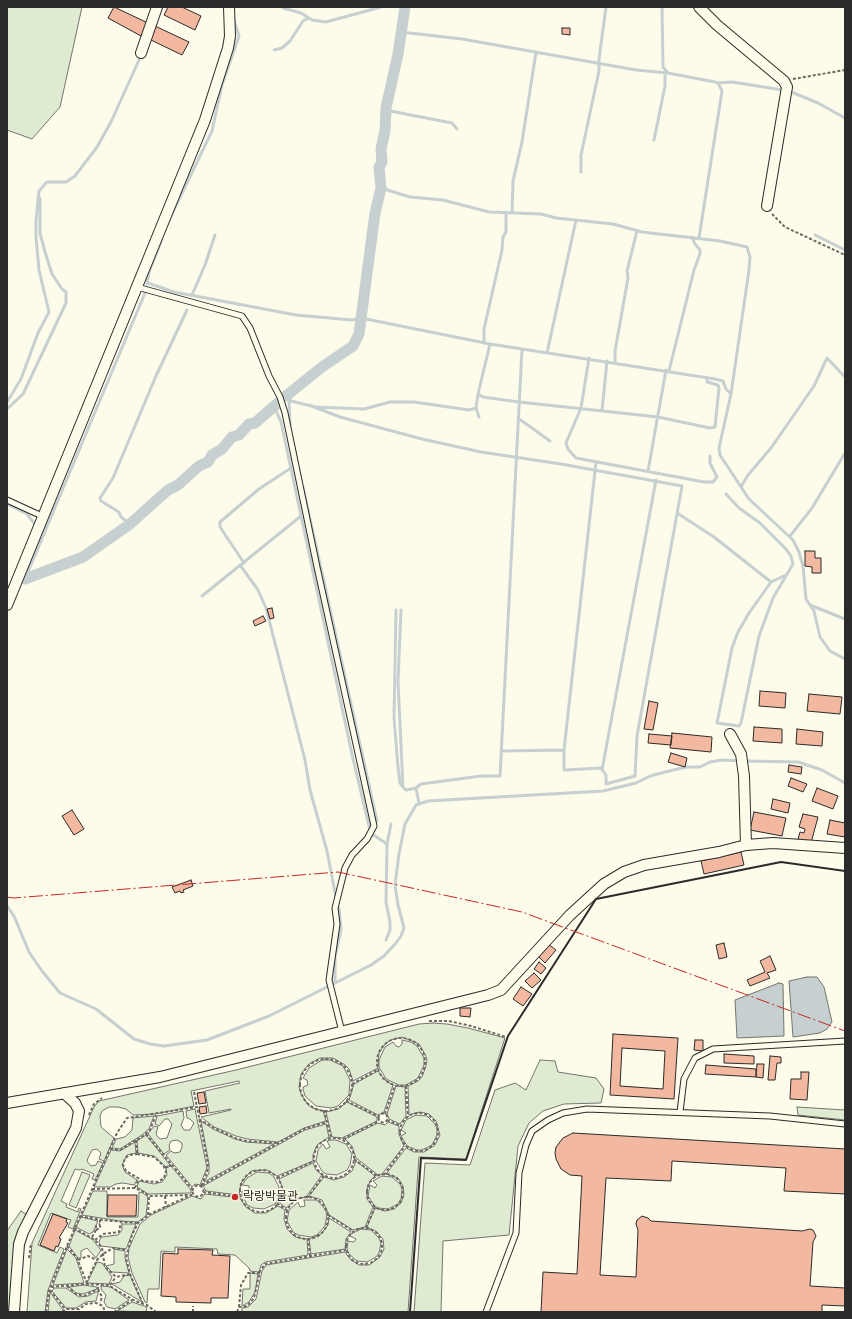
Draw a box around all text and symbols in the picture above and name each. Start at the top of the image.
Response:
place label: 락랑박물관 [243,1190,298,1204]
marker: 락랑박물관 [230,1192,240,1202]

